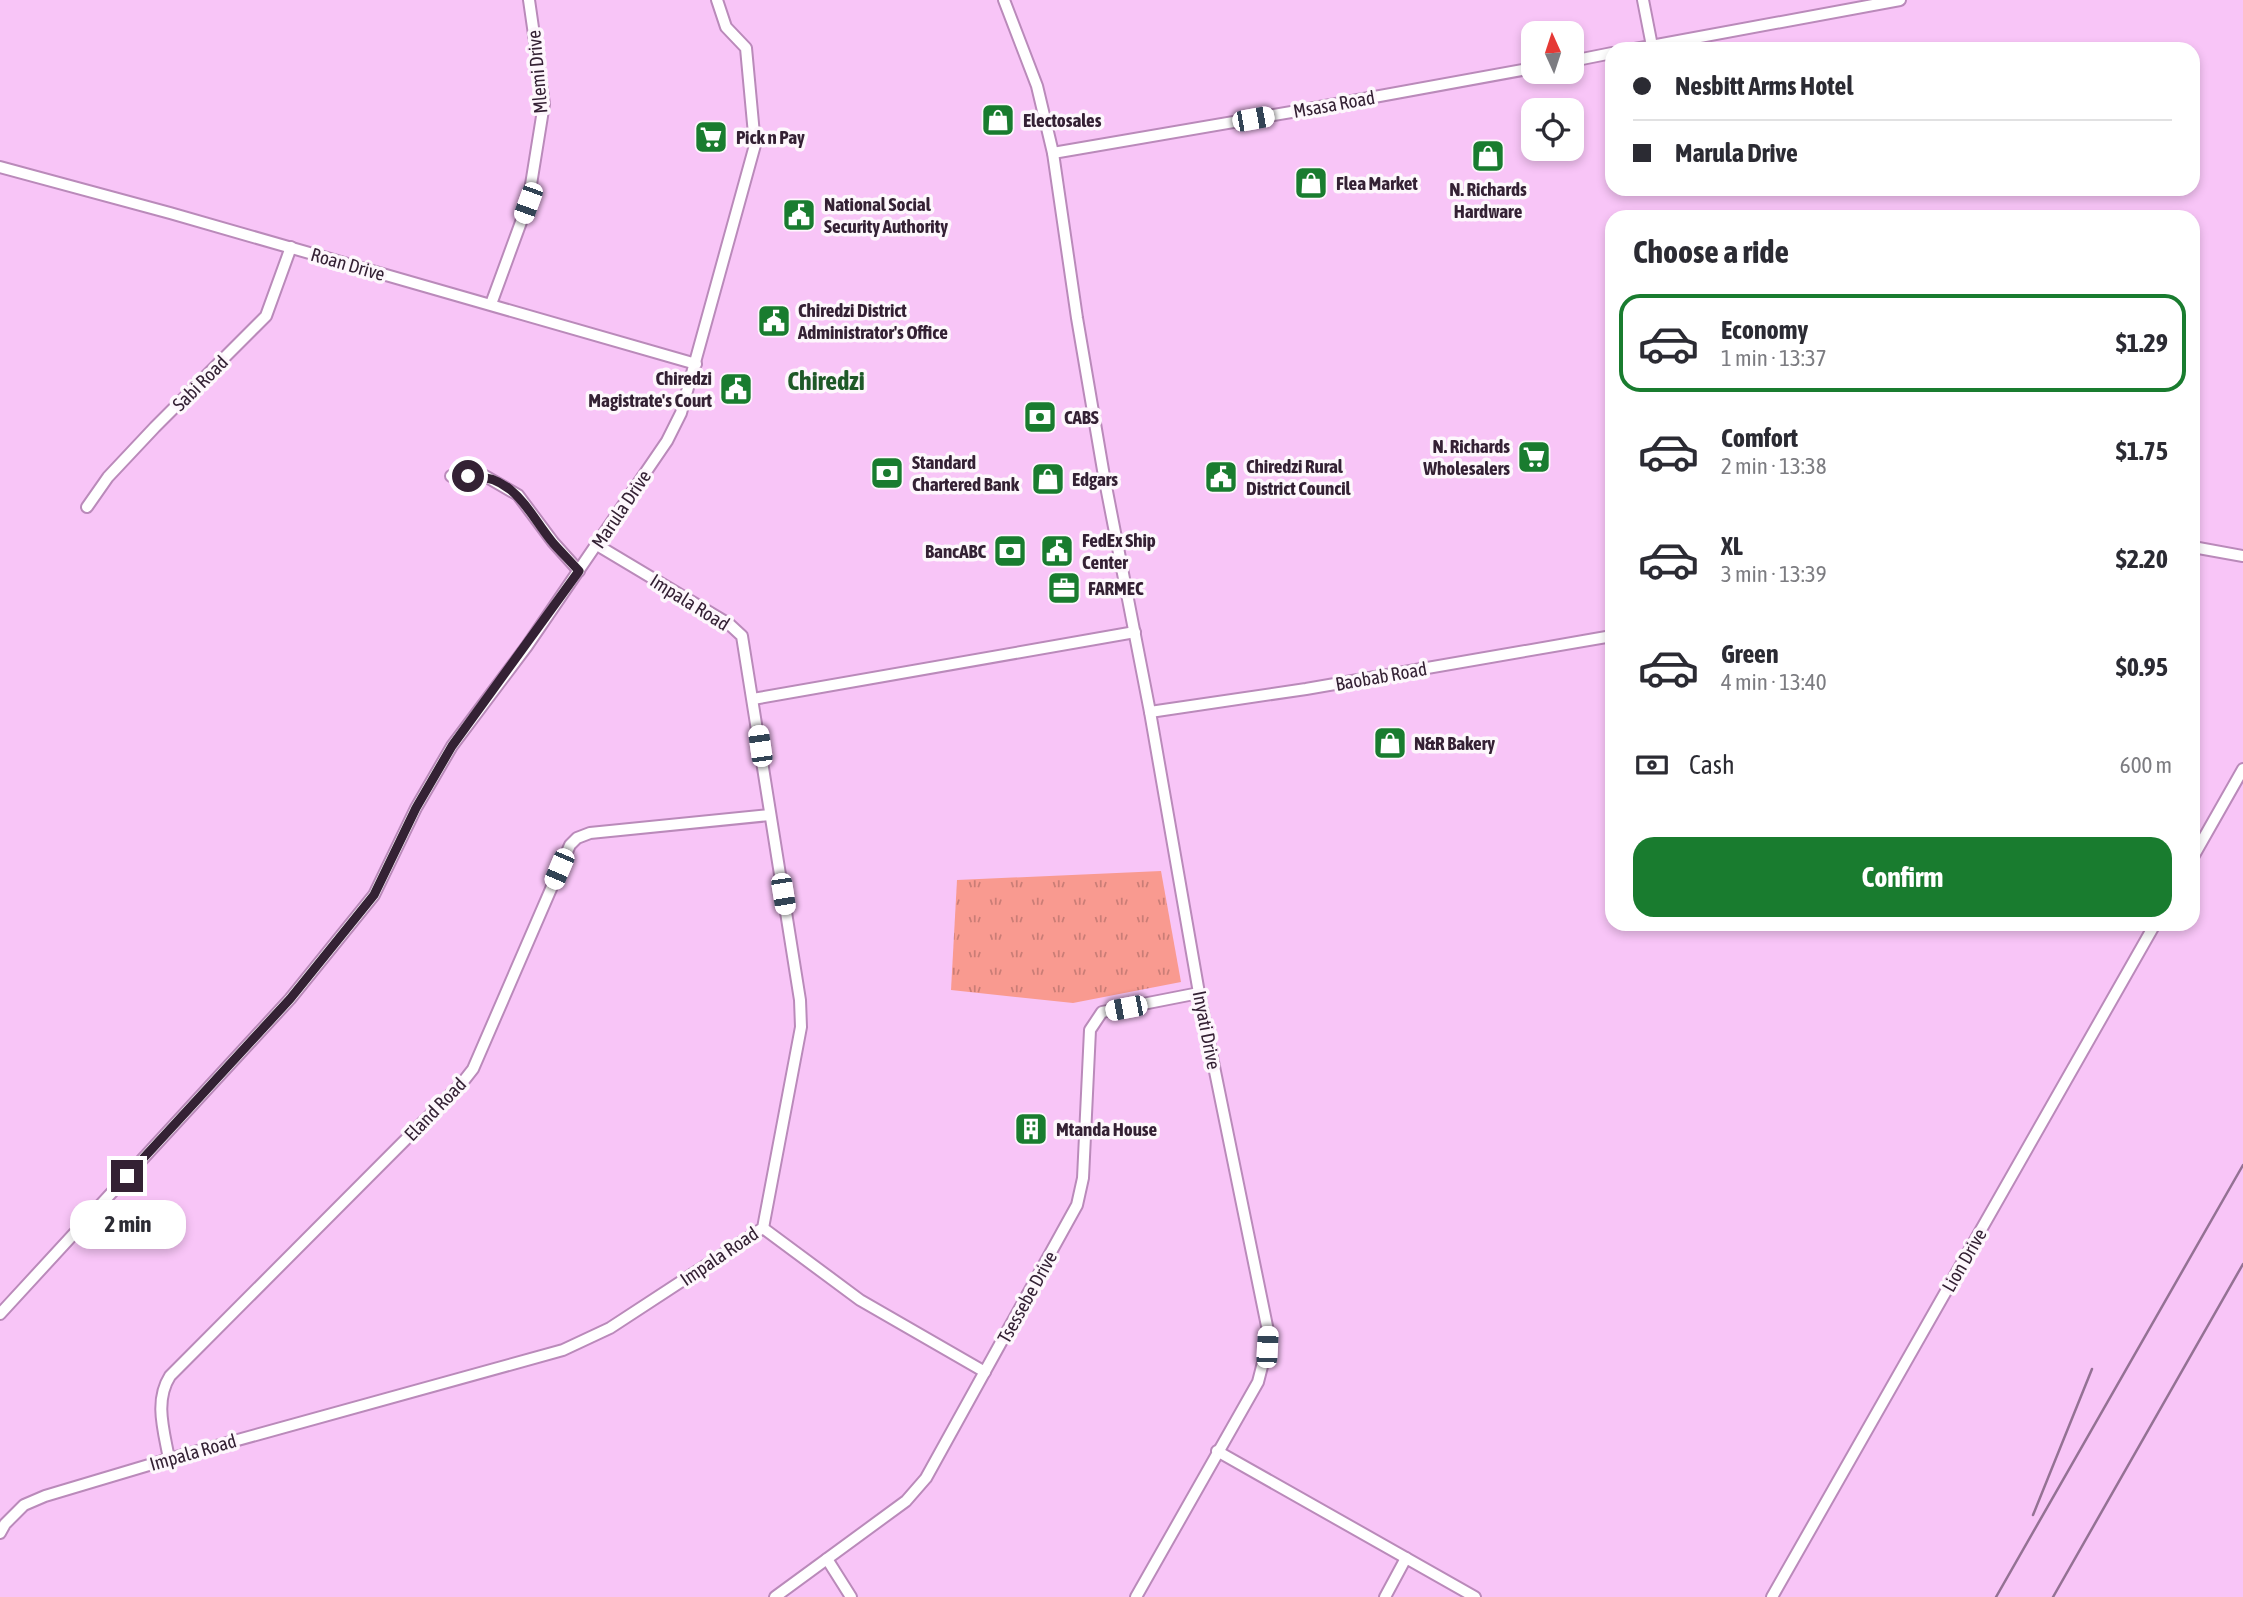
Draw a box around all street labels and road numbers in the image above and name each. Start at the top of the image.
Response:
street label: Mlemi Drive [522,29,552,115]
street label: Msasa Road [1291,86,1377,122]
street label: Roan Drive [308,243,388,285]
street label: Sabi Road [168,351,232,415]
street label: Marula Drive [587,466,655,552]
street label: Impala Road [646,569,734,635]
street label: Baobab Road [1334,657,1428,695]
street label: Inyati Drive [1189,989,1225,1071]
street label: Eland Road [400,1073,470,1145]
street label: Impala Road [676,1222,762,1290]
street label: Lion Drive [1937,1224,1991,1296]
street label: Tsessebe Drive [993,1247,1061,1347]
street label: Impala Road [147,1429,239,1475]

